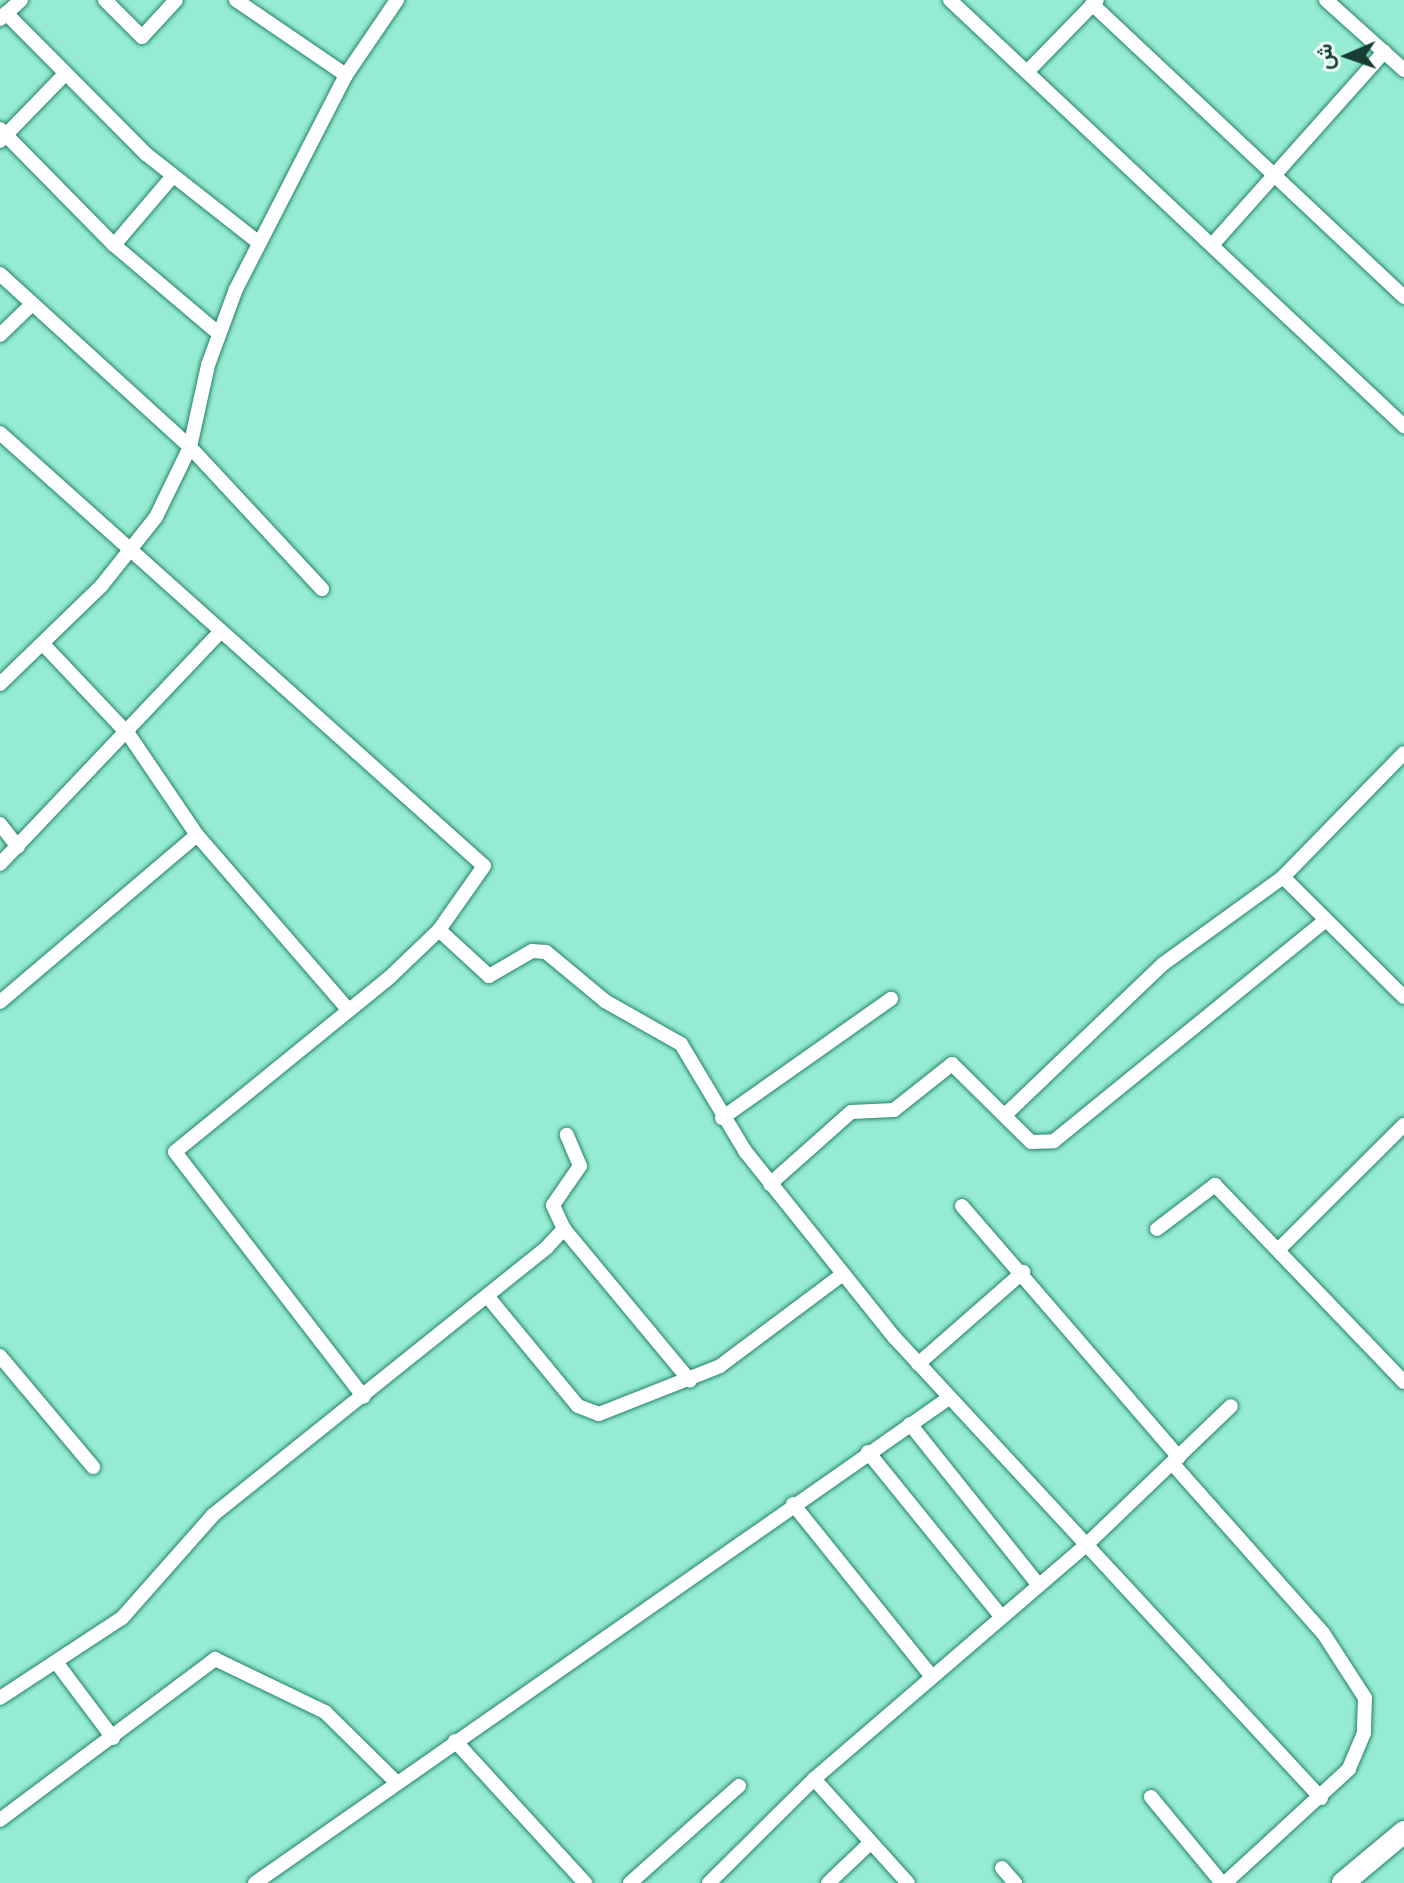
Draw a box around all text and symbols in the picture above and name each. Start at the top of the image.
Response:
north arrow [1308,16,1388,96]
text: ش [1309,43,1339,71]

